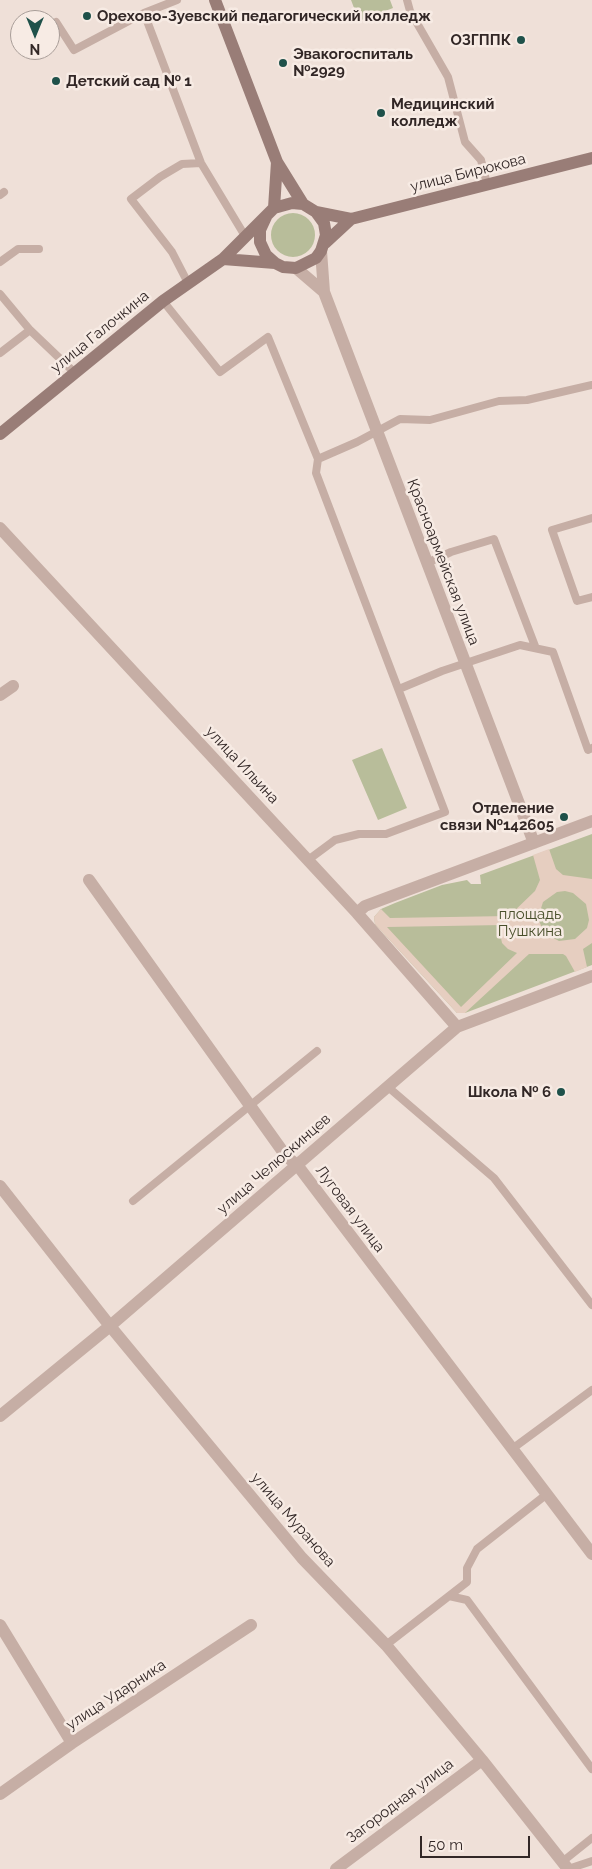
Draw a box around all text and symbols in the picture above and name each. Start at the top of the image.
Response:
place label: Орехово-Зуевский педагогический колледж [97,7,431,25]
north arrow [10,10,60,60]
marker: Орехово-Зуевский педагогический колледж [81,10,93,22]
place label: ОЗГППК [450,31,511,49]
marker: ОЗГППК [515,34,527,46]
text: N [30,41,40,57]
place label: Эвакогоспиталь №2929 [293,45,413,80]
marker: Эвакогоспиталь №2929 [277,57,289,69]
place label: Детский сад № 1 [66,72,192,90]
marker: Детский сад № 1 [50,75,62,87]
place label: Медицинский колледж [391,95,494,130]
marker: Медицинский колледж [375,107,387,119]
street label: улица Бирюкова [408,150,528,196]
street label: улица Галочкина [47,287,153,377]
street label: Красноармейская улица [403,476,483,648]
street label: улица Ильина [202,723,282,807]
place label: Отделение связи №142605 [440,799,554,834]
marker: Отделение связи №142605 [558,811,570,823]
park label: площадь Пушкина [498,905,562,940]
place label: Школа № 6 [468,1083,551,1101]
marker: Школа № 6 [555,1086,567,1098]
street label: улица Челюскинцев [214,1110,334,1218]
street label: Луговая улица [311,1162,389,1256]
street label: улица Муранова [247,1469,339,1571]
street label: улица Ударника [63,1656,169,1734]
street label: Загородная улица [343,1755,457,1847]
scale bar [422,1826,532,1858]
text: 50 m [428,1836,463,1854]

